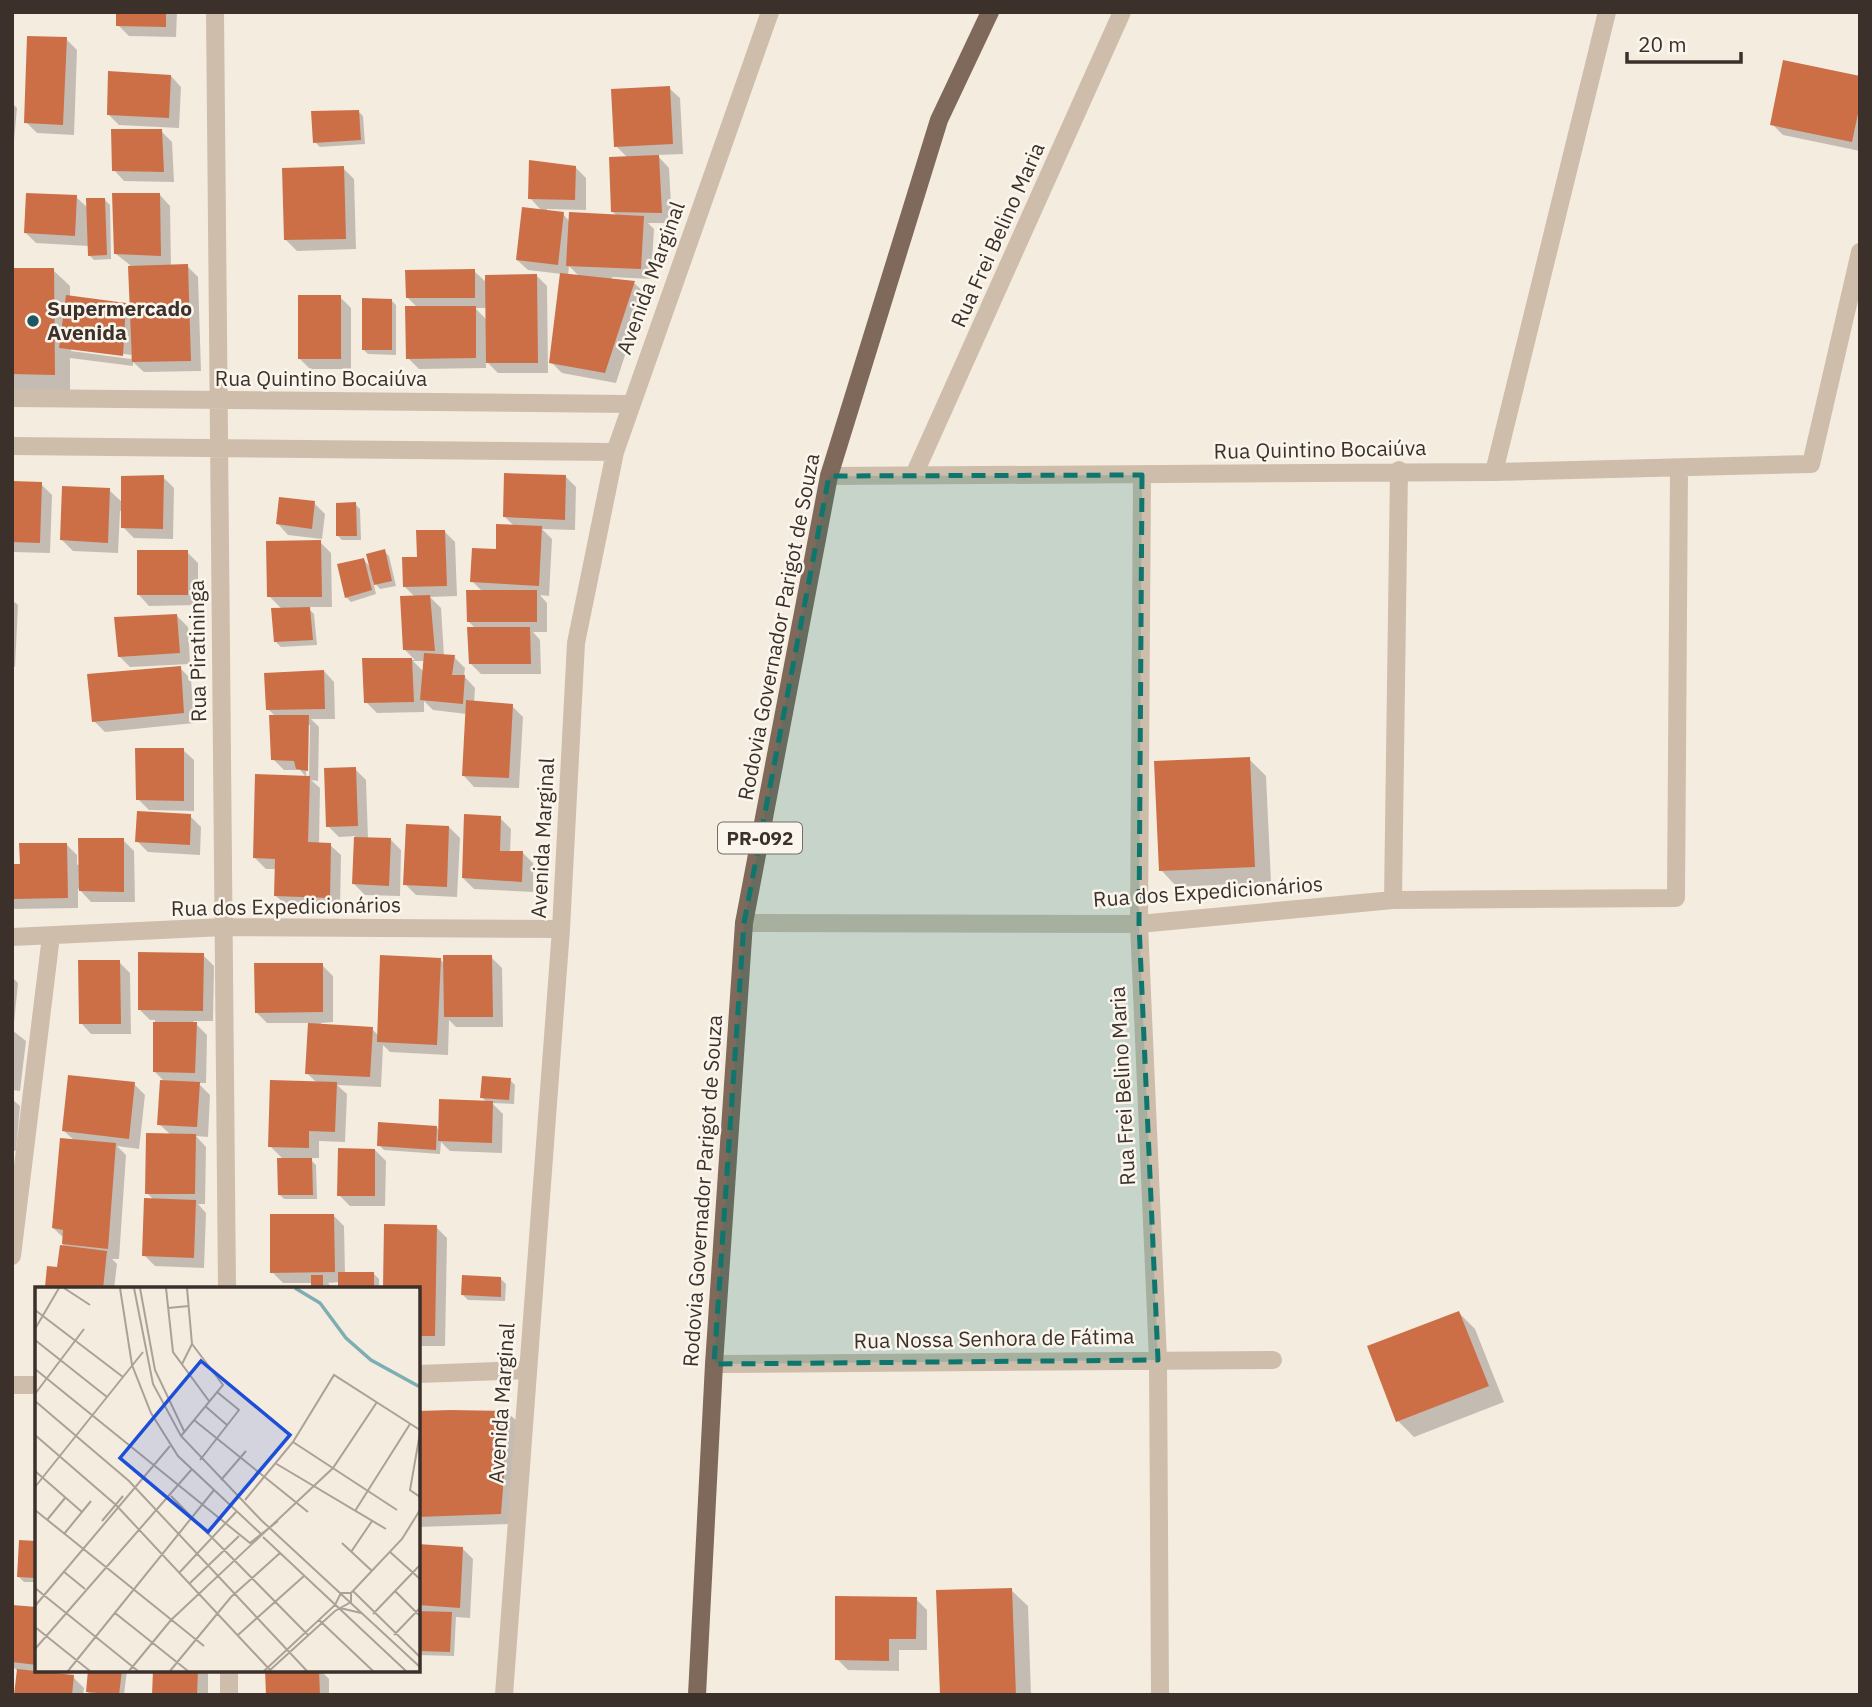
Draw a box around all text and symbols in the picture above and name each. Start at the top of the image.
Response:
scale bar [1627,21,1741,65]
text: 20 m [1638,30,1687,58]
street label: Rua Frei Belino Maria [944,138,1050,331]
street label: Avenida Marginal [609,197,691,358]
place label: Supermercado Avenida [47,294,192,346]
marker: Supermercado Avenida [25,313,41,329]
street label: Rua Quintino Bocaiúva [215,364,427,392]
street label: Rua Quintino Bocaiúva [1213,433,1426,465]
street label: Rodovia Governador Parigot de Souza [731,451,825,803]
street label: Rua Piratininga [182,580,212,722]
street label: Avenida Marginal [524,757,560,919]
road number: PR-092 [718,822,802,853]
street label: Rua dos Expedicionários [1092,869,1324,913]
street label: Rua dos Expedicionários [171,890,401,922]
street label: Rua Frei Belino Maria [1103,986,1141,1186]
street label: Rodovia Governador Parigot de Souza [676,1014,728,1368]
inset map [35,1287,420,1672]
street label: Avenida Marginal [481,1321,521,1484]
street label: Rua Nossa Senhora de Fátima [853,1322,1135,1354]

